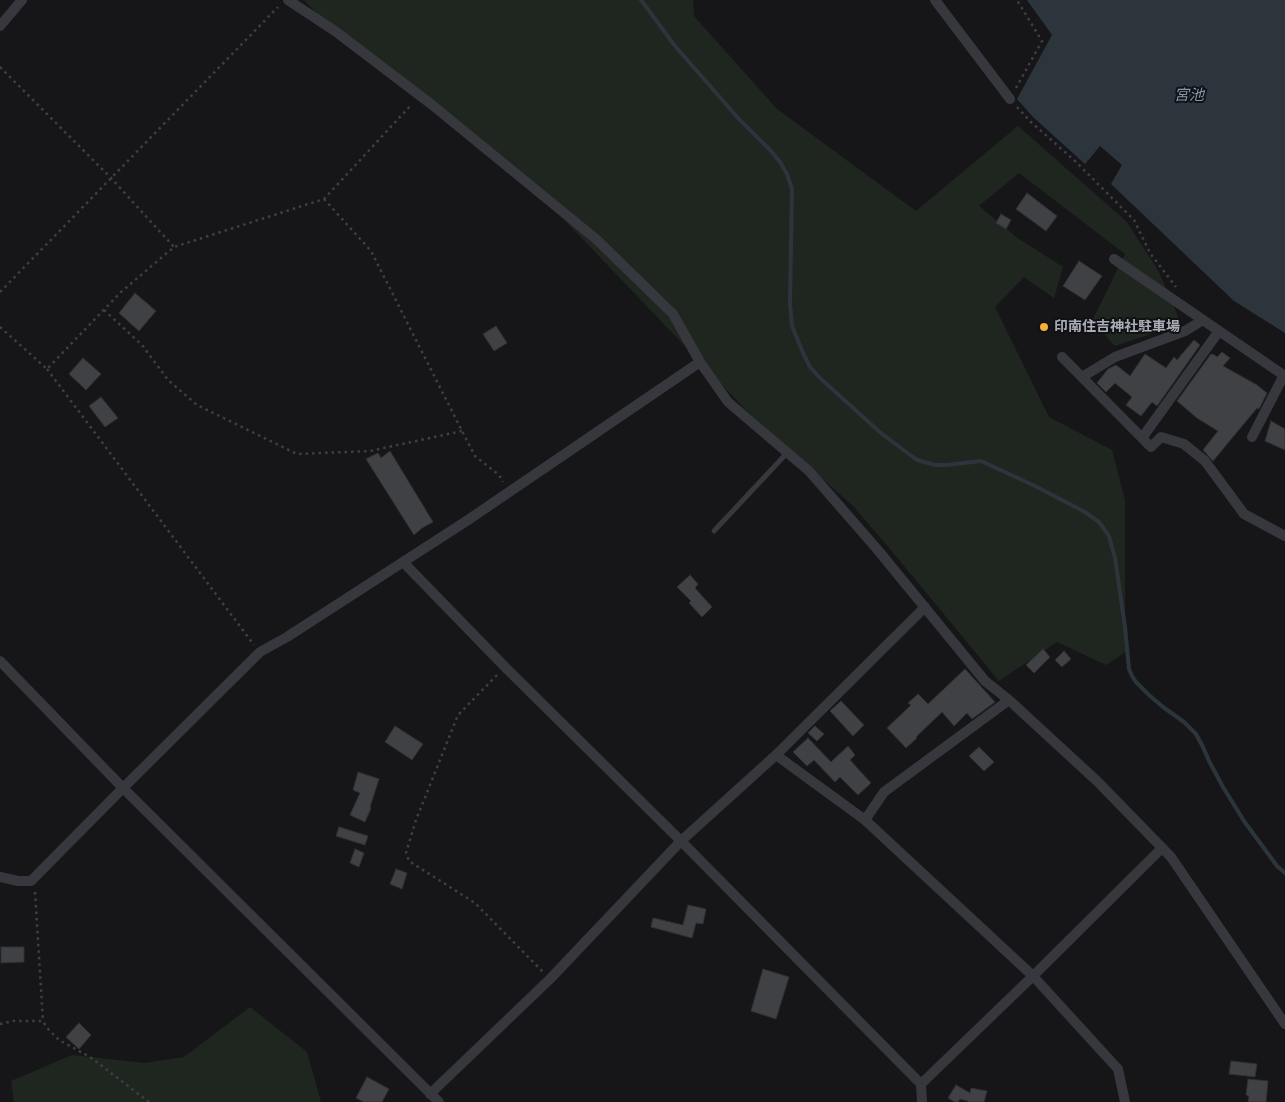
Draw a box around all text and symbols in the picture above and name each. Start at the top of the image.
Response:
water label: 宮池 [1174,87,1204,105]
place label: 印南住吉神社駐車場 [1054,319,1180,335]
marker: 印南住吉神社駐車場 [1038,321,1050,333]

